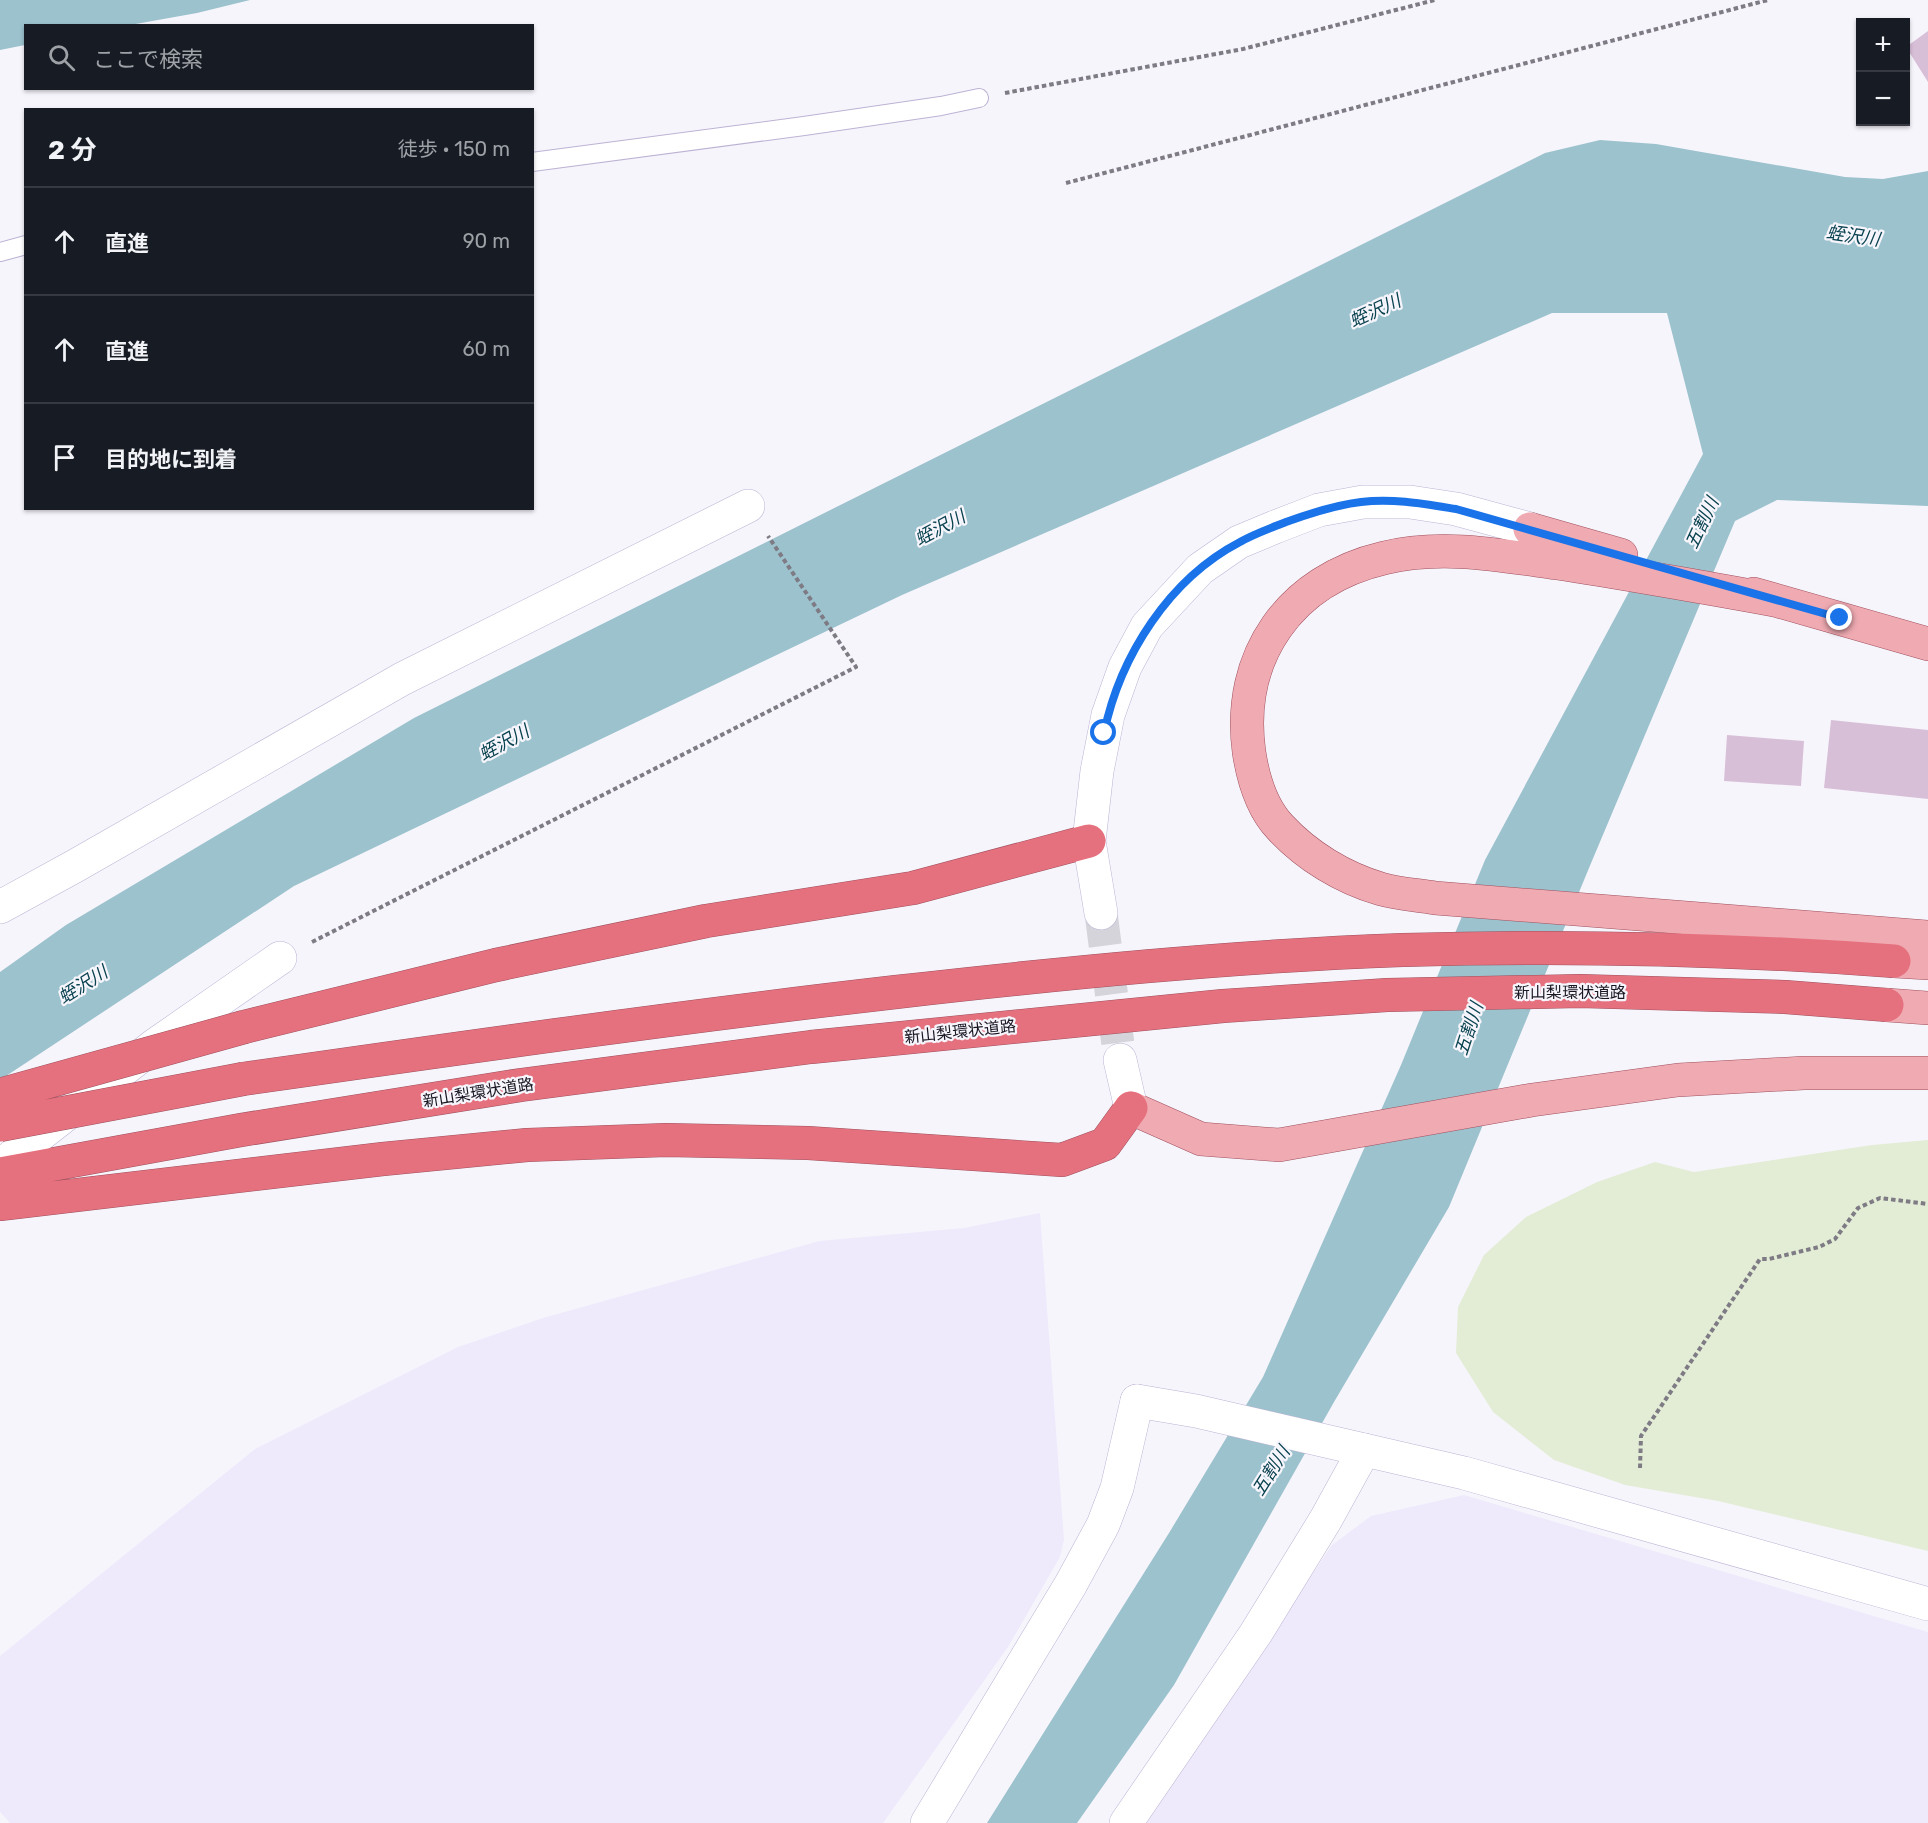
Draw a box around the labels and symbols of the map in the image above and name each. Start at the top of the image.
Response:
water label: 蛭沢川 [1825,221,1883,251]
water label: 蛭沢川 [1346,289,1406,332]
water label: 五割川 [1681,492,1724,552]
water label: 蛭沢川 [911,505,971,550]
route end [1826,604,1852,630]
water label: 蛭沢川 [475,719,535,766]
route start [1090,719,1116,745]
water label: 蛭沢川 [54,960,113,1009]
street label: 新山梨環状道路 [1514,983,1626,1002]
water label: 五割川 [1450,998,1488,1058]
street label: 新山梨環状道路 [903,1016,1017,1047]
street label: 新山梨環状道路 [421,1074,535,1111]
water label: 五割川 [1247,1441,1296,1500]

